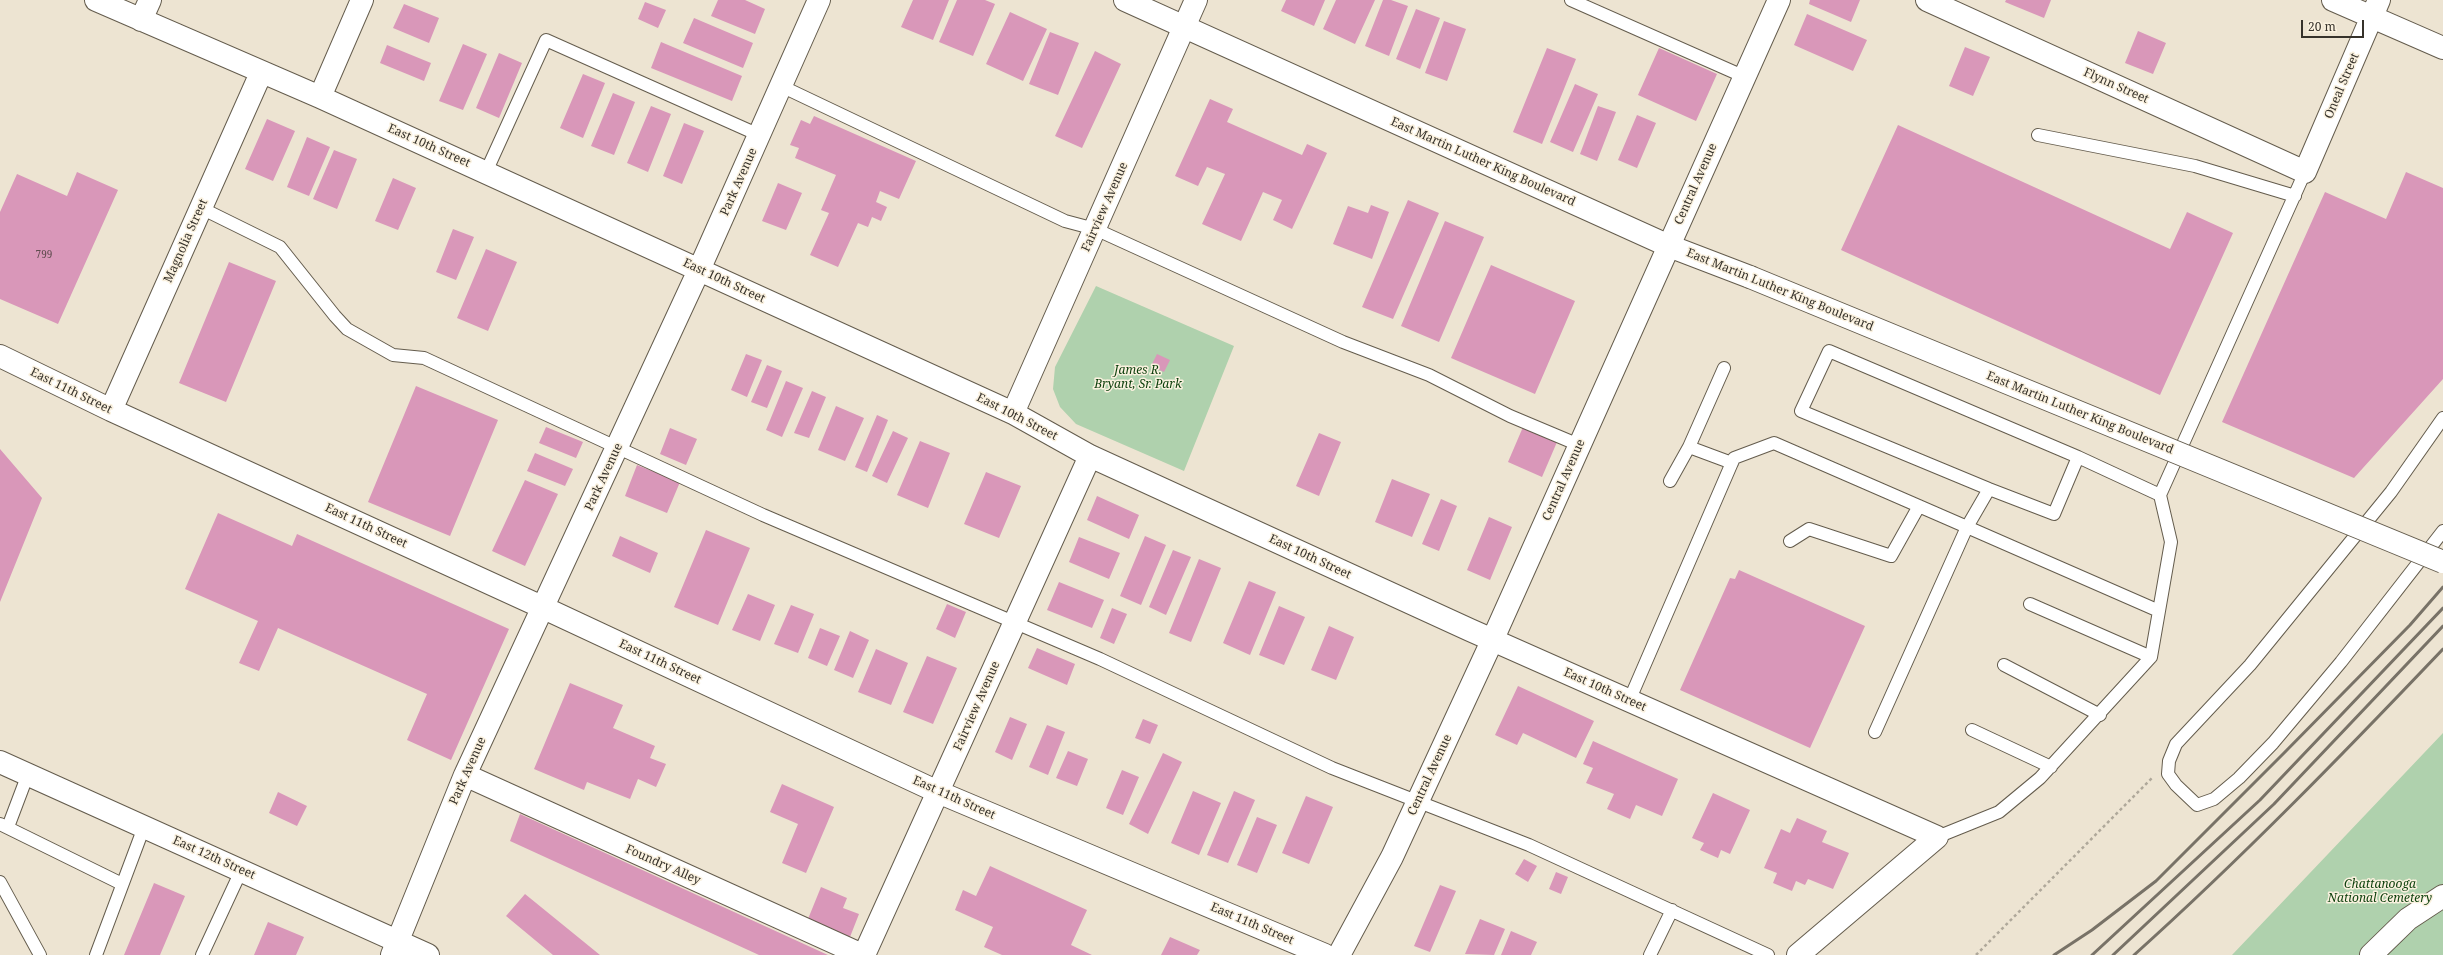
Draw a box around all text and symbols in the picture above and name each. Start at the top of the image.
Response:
scale bar [2303,12,2366,38]
text: 20 m [2308,18,2336,35]
street label: Oneal Street [2322,51,2362,121]
street label: Flynn Street [2081,65,2151,107]
street label: East Martin Luther King Boulevard [1388,115,1578,209]
street label: East 10th Street [385,121,473,171]
street label: Central Avenue [1672,141,1720,227]
street label: Park Avenue [718,146,760,218]
street label: Fairview Avenue [1079,160,1131,254]
street label: Magnolia Street [161,197,211,285]
street label: East Martin Luther King Boulevard [1684,246,1876,334]
house number: 799 [36,249,52,261]
street label: East 10th Street [681,256,767,306]
park label: James R. Bryant, Sr. Park [1094,364,1182,392]
street label: East 11th Street [28,365,114,417]
street label: East Martin Luther King Boulevard [1984,369,2176,457]
street label: East 10th Street [974,390,1060,444]
street label: Central Avenue [1540,437,1588,523]
street label: Park Avenue [582,441,626,513]
street label: East 11th Street [323,501,409,551]
street label: East 10th Street [1267,532,1353,582]
street label: East 11th Street [617,637,703,687]
street label: Fairview Avenue [951,659,1003,753]
street label: East 10th Street [1561,665,1649,715]
street label: Central Avenue [1405,732,1455,818]
street label: Park Avenue [447,735,489,807]
street label: East 11th Street [910,773,998,823]
street label: East 12th Street [170,833,258,883]
street label: Foundry Alley [623,842,703,888]
park label: Chattanooga National Cemetery [2328,878,2432,906]
street label: East 11th Street [1208,900,1296,948]

